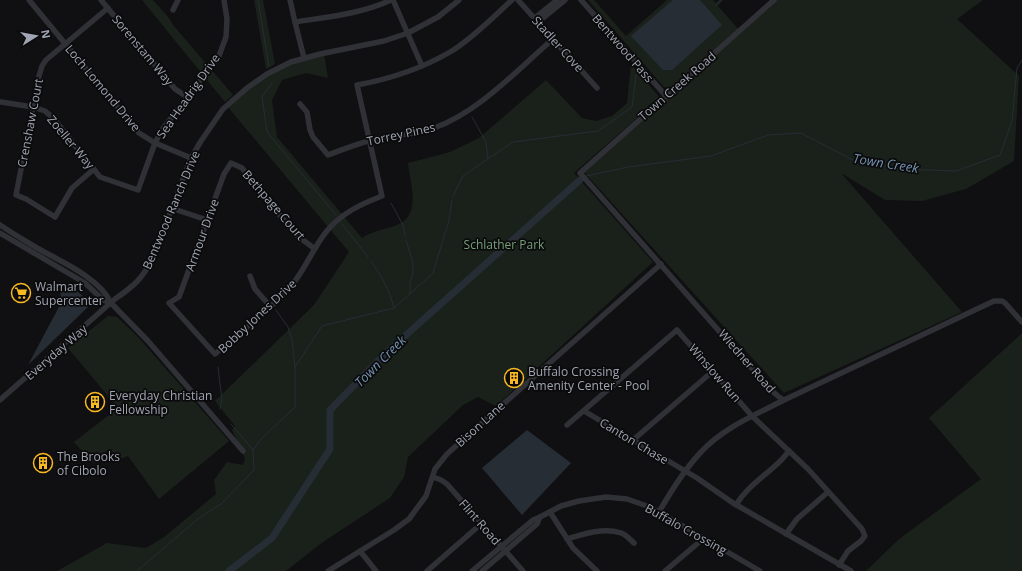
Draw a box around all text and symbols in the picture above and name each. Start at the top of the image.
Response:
street label: Bentwood Pass [588,10,658,86]
street label: Sorenstam Way [108,11,178,90]
street label: Stadler Cove [528,12,588,76]
north arrow [16,16,56,56]
text: N [38,28,55,40]
street label: Loch Lomond Drive [62,41,145,135]
street label: Town Creek Road [635,48,719,124]
street label: Sea Headrig Drive [152,50,224,142]
street label: Crenshaw Court [13,77,47,169]
street label: Zoeller Way [43,111,99,173]
street label: Torrey Pines [365,118,437,150]
street label: Bentwood Ranch Drive [138,148,204,272]
water label: Town Creek [852,149,921,177]
street label: Bethpage Court [239,166,309,244]
street label: Armour Drive [181,196,223,273]
park label: Schlather Park [464,236,545,253]
street label: Bobby Jones Drive [214,275,300,357]
place label: Walmart Supercenter [35,278,104,309]
supermarket icon: Walmart Supercenter [10,282,32,304]
street label: Everyday Way [21,320,91,384]
street label: Wiedner Road [715,326,779,396]
water label: Town Creek [350,331,410,391]
street label: Winslow Run [685,340,745,406]
place label: Buffalo Crossing Amenity Center - Pool [528,363,650,394]
building icon: Buffalo Crossing Amenity Center - Pool [503,367,525,389]
place label: Everyday Christian Fellowship [109,387,212,418]
building icon: Everyday Christian Fellowship [84,391,106,413]
street label: Bison Lane [452,397,509,451]
street label: Canton Chase [596,414,672,468]
place label: The Brooks of Cibolo [57,448,120,479]
building icon: The Brooks of Cibolo [32,452,54,474]
street label: Flint Road [455,495,505,549]
street label: Buffalo Crossing [642,499,730,559]

